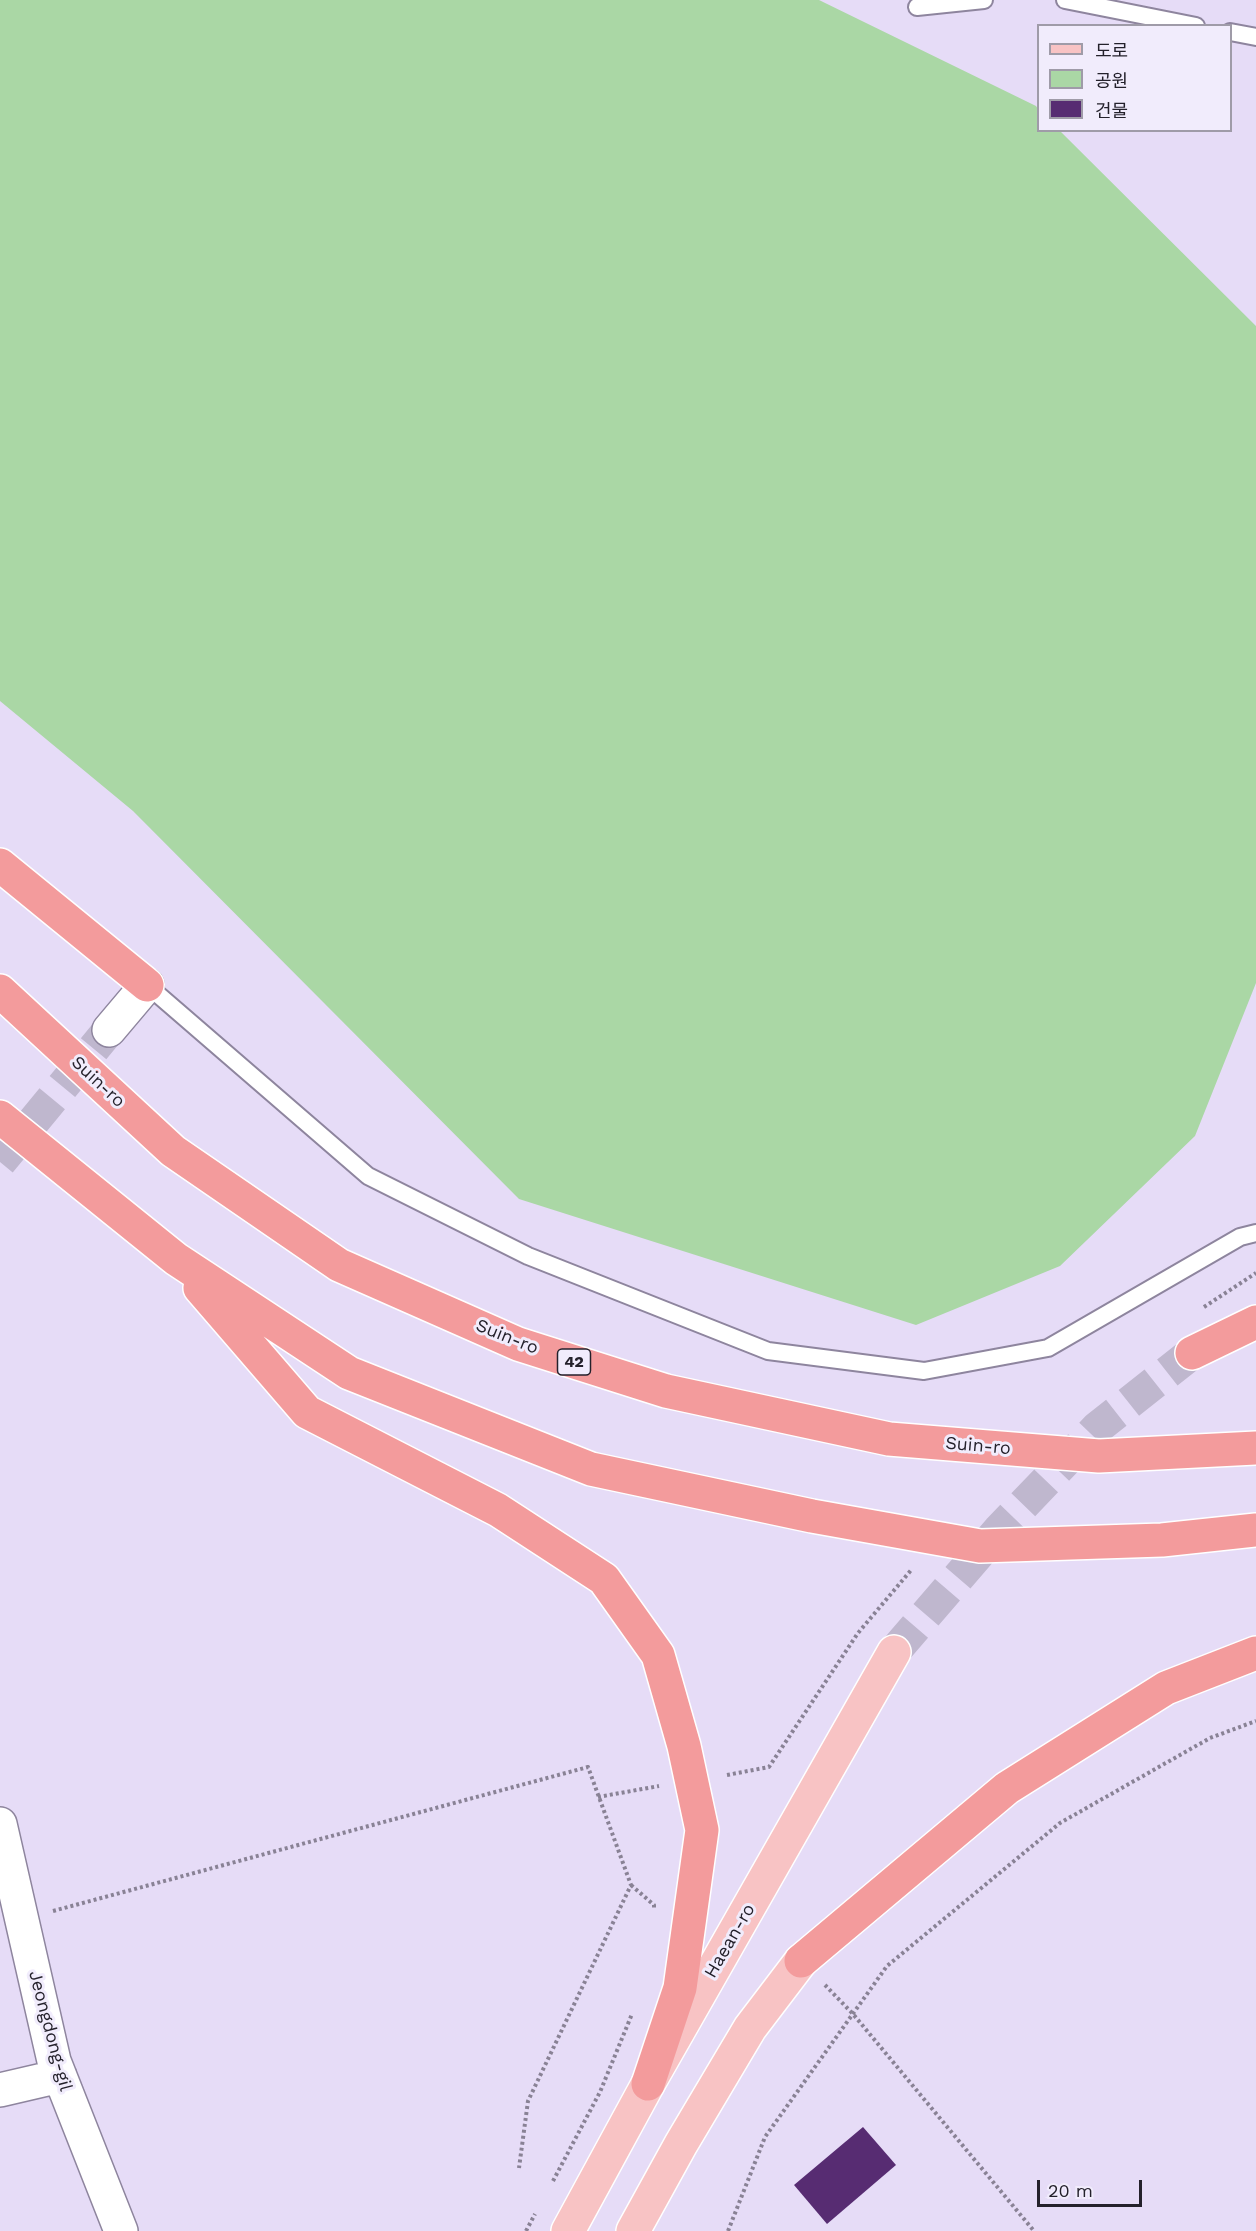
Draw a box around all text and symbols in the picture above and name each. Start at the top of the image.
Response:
legend [1037,24,1232,132]
text: 도로 [1095,40,1128,61]
text: 공원 [1095,70,1128,91]
text: 건물 [1095,100,1128,121]
street label: Suin-ro [67,1052,129,1112]
street label: Suin-ro [473,1315,541,1359]
road number: 42 [558,1349,590,1375]
street label: Suin-ro [944,1432,1012,1460]
street label: Haean-ro [700,1900,760,1982]
street label: Jeongdong-gil [24,1968,76,2094]
scale bar [1040,2168,1145,2206]
text: 20 m [1048,2180,1093,2201]

